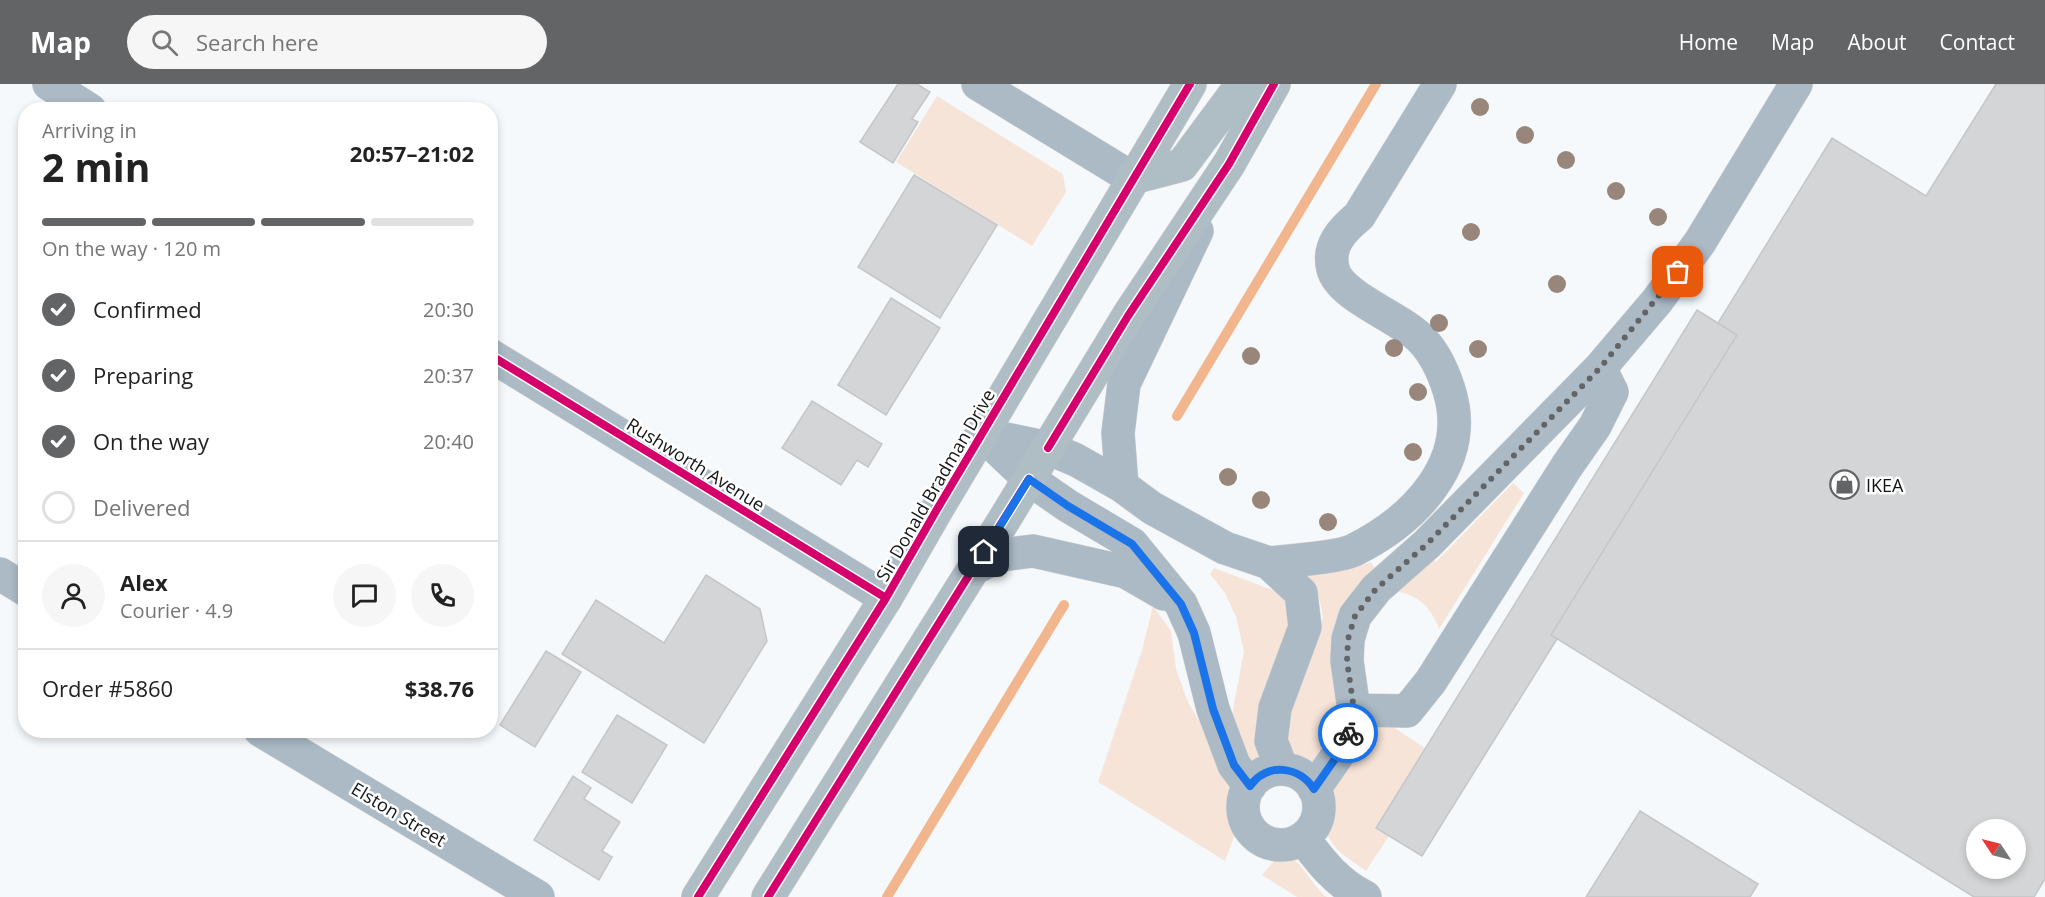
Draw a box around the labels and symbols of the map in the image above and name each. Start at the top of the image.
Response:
pin [1652,246,1703,297]
street label: Sir Donald Bradman Drive [870,385,1000,585]
street label: Rushworth Avenue [622,412,770,516]
shop icon: IKEA [1829,469,1861,501]
place label: IKEA [1866,473,1904,497]
pin [958,526,1009,577]
courier [1318,703,1378,763]
street label: Elston Street [347,776,451,852]
north arrow [1966,819,2026,879]

